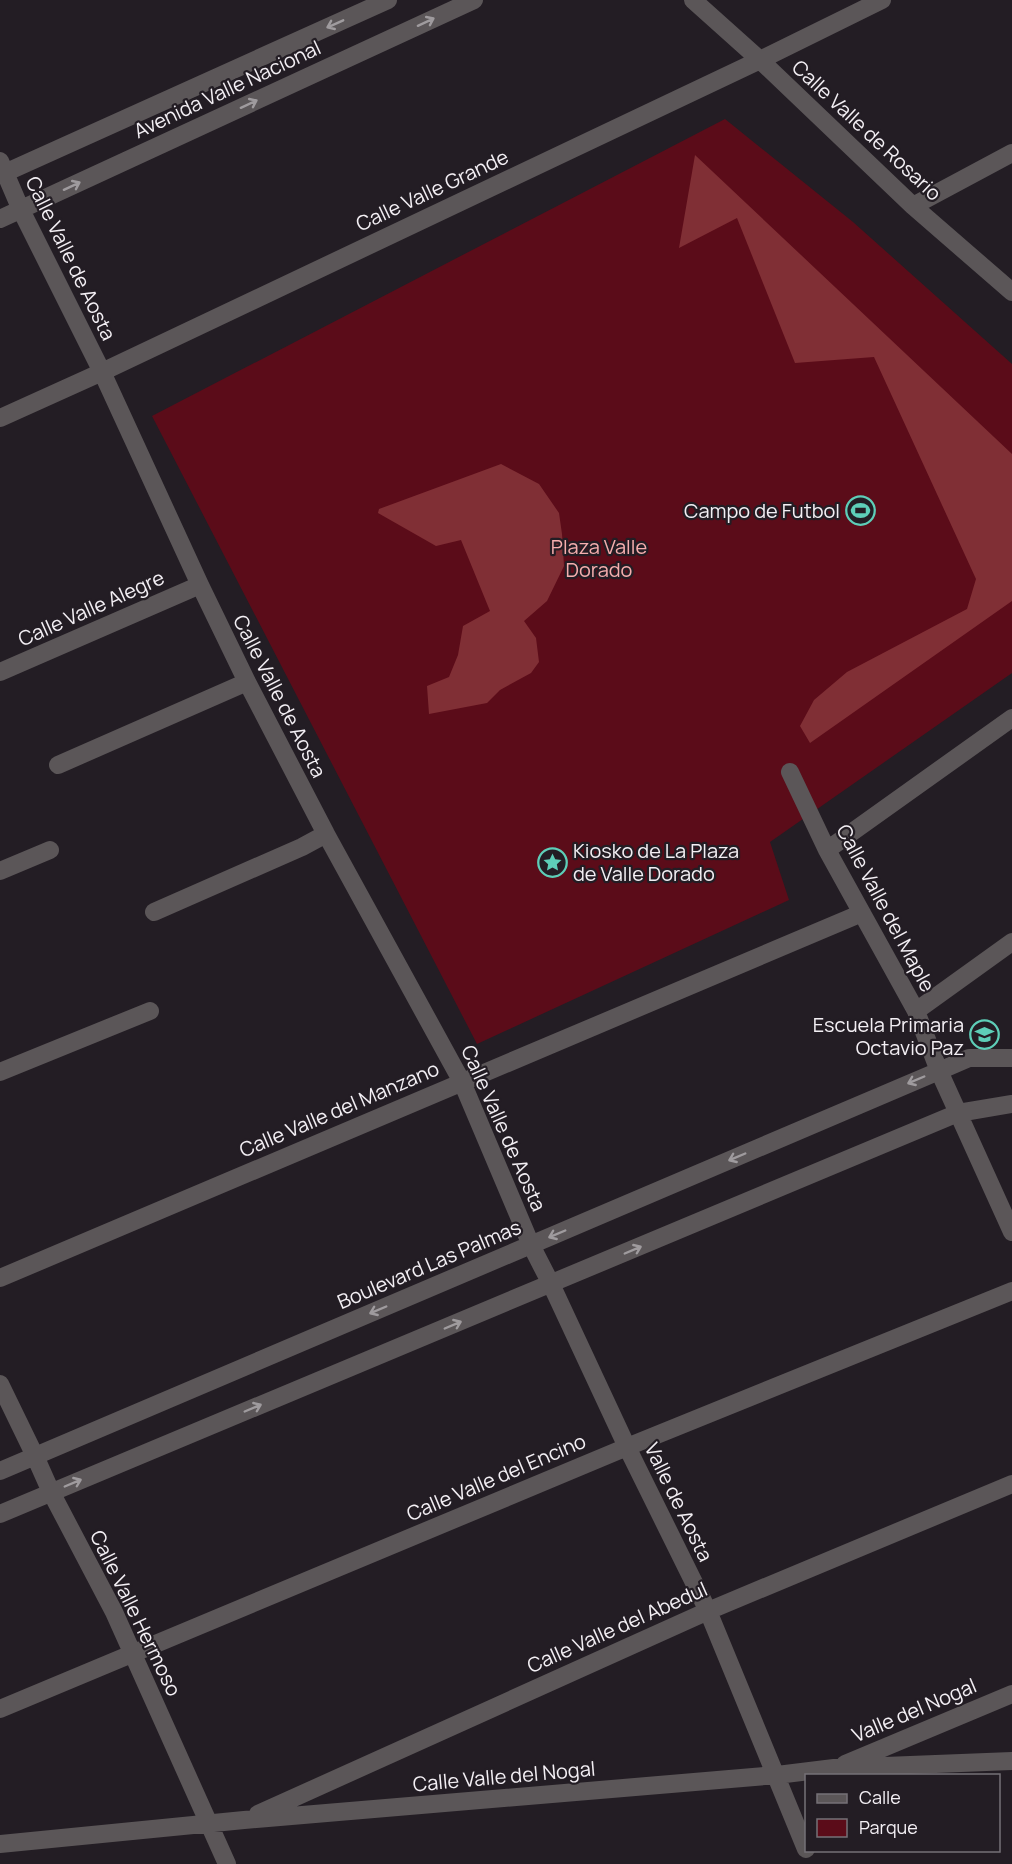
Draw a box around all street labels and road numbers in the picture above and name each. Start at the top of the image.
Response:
street label: Avenida Valle Nacional [129,34,325,144]
street label: Calle Valle de Rosario [786,54,948,206]
street label: Calle Valle Grande [351,143,513,237]
street label: Calle Valle de Aosta [20,171,122,345]
street label: Calle Valle Alegre [14,564,168,652]
street label: Calle Valle de Aosta [227,610,333,782]
street label: Calle Valle del Maple [830,820,942,996]
street label: Calle Valle de Aosta [455,1041,553,1215]
street label: Calle Valle del Manzano [235,1055,443,1163]
street label: Boulevard Las Palmas [333,1213,525,1315]
street label: Calle Valle del Encino [402,1427,590,1527]
street label: Valle de Aosta [639,1438,719,1566]
street label: Calle Valle Hermoso [84,1526,188,1701]
street label: Calle Valle del Abedul [523,1575,711,1679]
street label: Valle del Nogal [848,1672,980,1748]
street label: Calle Valle del Nogal [412,1755,596,1797]

